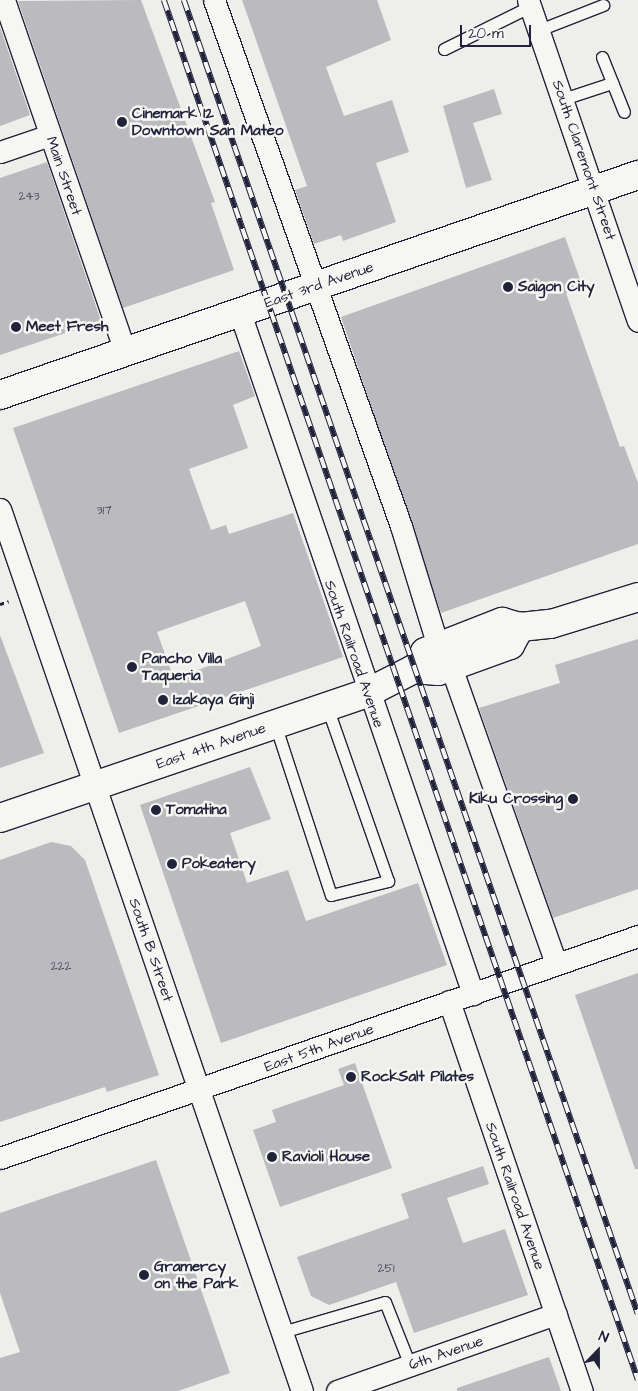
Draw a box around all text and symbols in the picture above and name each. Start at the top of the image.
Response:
scale bar [463,15,534,47]
text: 20 m [468,23,504,44]
street label: South Claremont Street [548,78,620,242]
place label: Cinemark 12 Downtown San Mateo [132,104,283,139]
marker: Cinemark 12 Downtown San Mateo [116,116,128,128]
street label: Main Street [42,134,86,218]
house number: 243 [18,190,40,204]
street label: East 3rd Avenue [262,258,376,312]
place label: Saigon City [518,278,594,296]
marker: Saigon City [502,281,514,293]
place label: Meet Fresh [26,318,108,336]
marker: Meet Fresh [10,321,22,333]
house number: 317 [96,504,112,518]
street label: South Railroad Avenue [320,578,388,730]
place label: Pancho Villa Taqueria [142,649,222,684]
marker: Pancho Villa Taqueria [126,661,138,673]
place label: Izakaya Ginji [173,691,254,709]
marker: Izakaya Ginji [157,694,169,706]
street label: East 4th Avenue [154,719,268,773]
place label: Kiku Crossing [469,790,563,808]
marker: Kiku Crossing [567,793,579,805]
place label: Tomatina [166,801,227,819]
marker: Tomatina [150,804,162,816]
place label: Pokeatery [182,855,256,873]
marker: Pokeatery [166,858,178,870]
street label: South B Street [125,896,177,1004]
house number: 222 [51,960,71,974]
street label: East 5th Avenue [262,1020,376,1076]
place label: RockSalt Pilates [361,1068,474,1086]
marker: RockSalt Pilates [345,1071,357,1083]
street label: South Railroad Avenue [481,1120,549,1272]
place label: Ravioli House [282,1148,370,1166]
marker: Ravioli House [266,1151,278,1163]
place label: Gramercy on the Park [154,1257,238,1292]
house number: 251 [378,1262,394,1276]
marker: Gramercy on the Park [138,1269,150,1281]
north arrow [573,1326,623,1376]
text: N [596,1326,611,1348]
street label: 6th Avenue [406,1332,486,1374]

